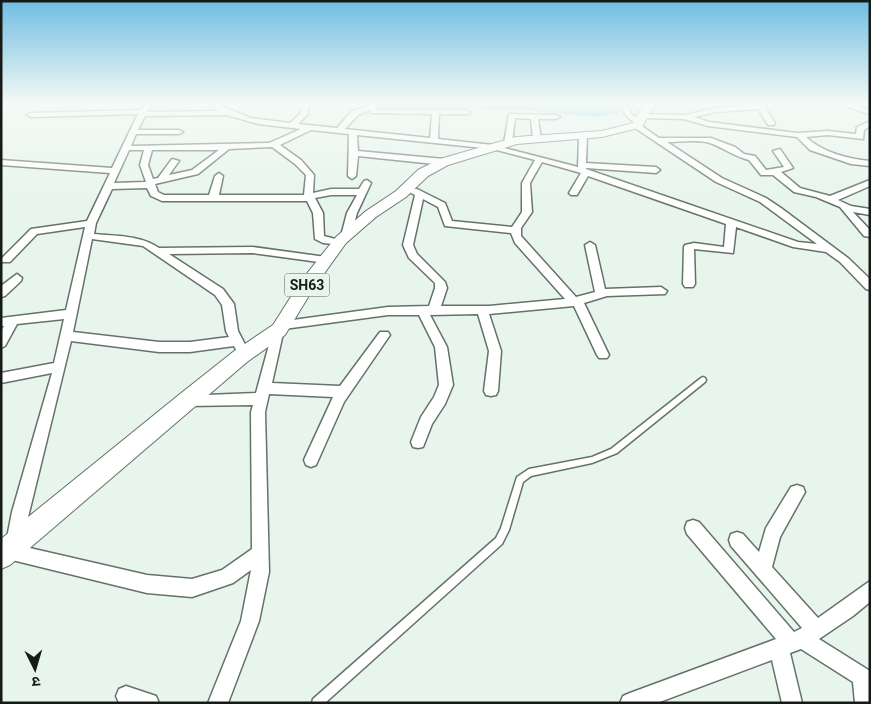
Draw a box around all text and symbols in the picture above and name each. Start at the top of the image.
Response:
road number: SH63 [284,274,330,296]
north arrow [10,644,60,694]
text: उ [31,674,41,690]

